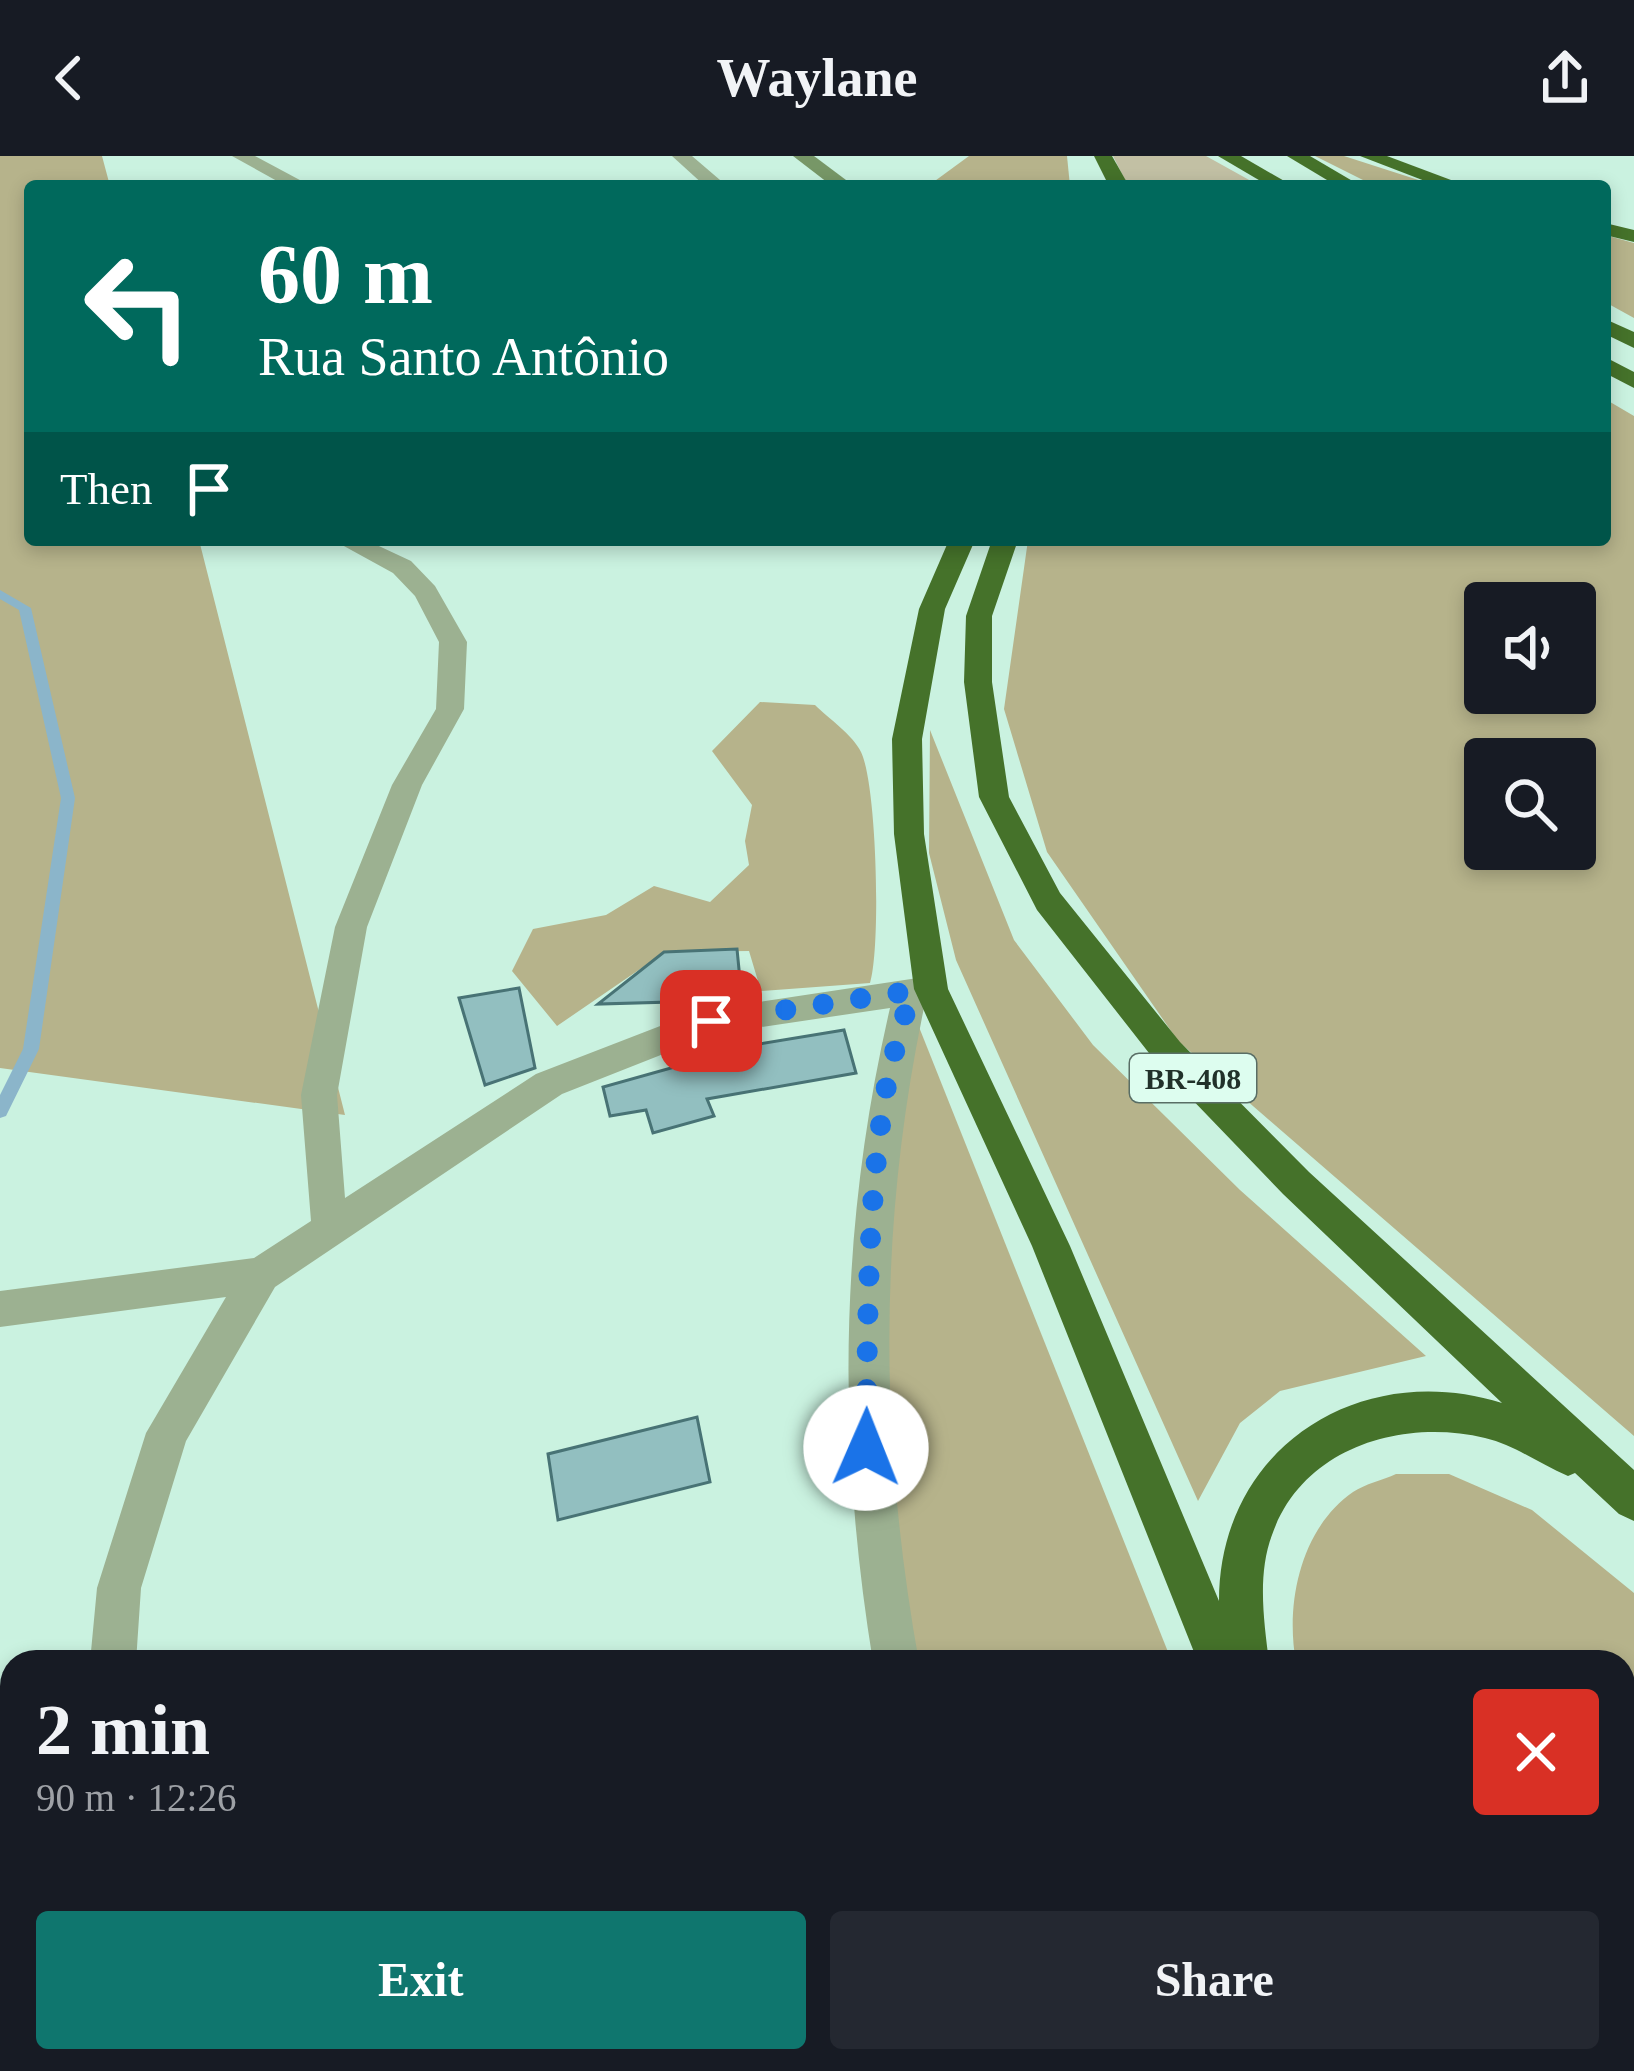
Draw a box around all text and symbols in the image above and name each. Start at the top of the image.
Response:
icon: back [36,45,102,111]
icon: share [1532,45,1598,111]
text: Waylane [716,48,918,108]
icon: left [60,228,216,384]
text: 60 m [258,228,433,321]
text: Rua Santo Antônio [258,327,669,387]
icon: arrive [176,456,242,522]
text: Then [60,464,152,514]
map controls [1464,582,1596,870]
button: sound [1464,582,1596,714]
button: search [1464,738,1596,870]
pin [660,970,762,1072]
icon: arrive [678,988,744,1054]
road number: BR-408 [1130,1054,1256,1102]
position arrow [803,1385,929,1511]
button: close [1473,1689,1599,1815]
text: 2 min [36,1690,210,1770]
text: 90 m · 12:26 [36,1776,236,1819]
button: Exit [36,1911,806,2049]
button: Share [830,1911,1599,2049]

